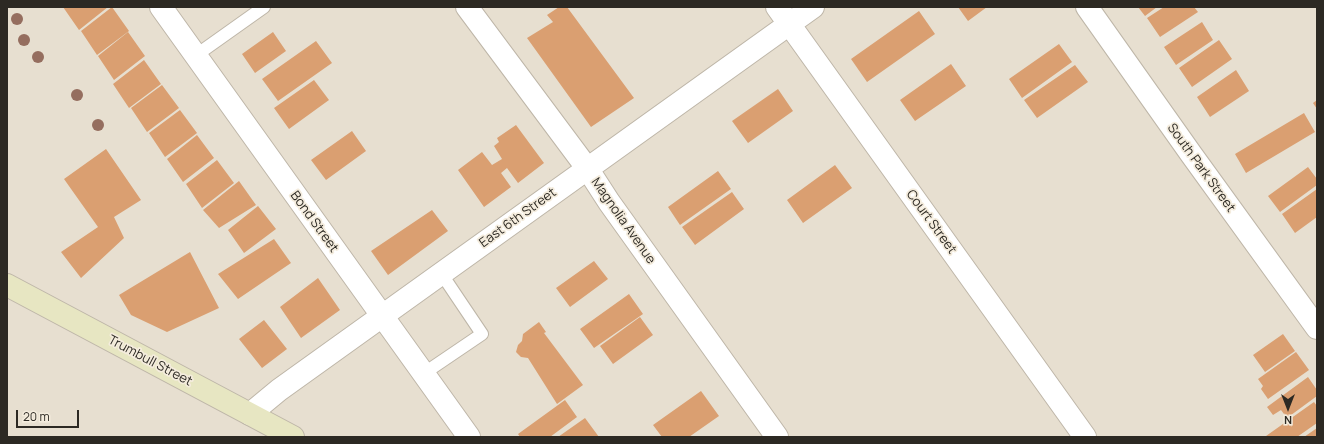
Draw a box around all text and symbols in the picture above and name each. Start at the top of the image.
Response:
street label: South Park Street [1164,121,1238,215]
street label: Magnolia Avenue [587,175,659,267]
street label: East 6th Street [477,185,559,251]
street label: Court Street [903,187,959,257]
street label: Bond Street [287,188,341,256]
street label: Trumbull Street [105,332,195,390]
north arrow [1268,388,1308,428]
scale bar [18,402,81,428]
text: 20 m [23,408,50,425]
text: N [1284,413,1292,428]

